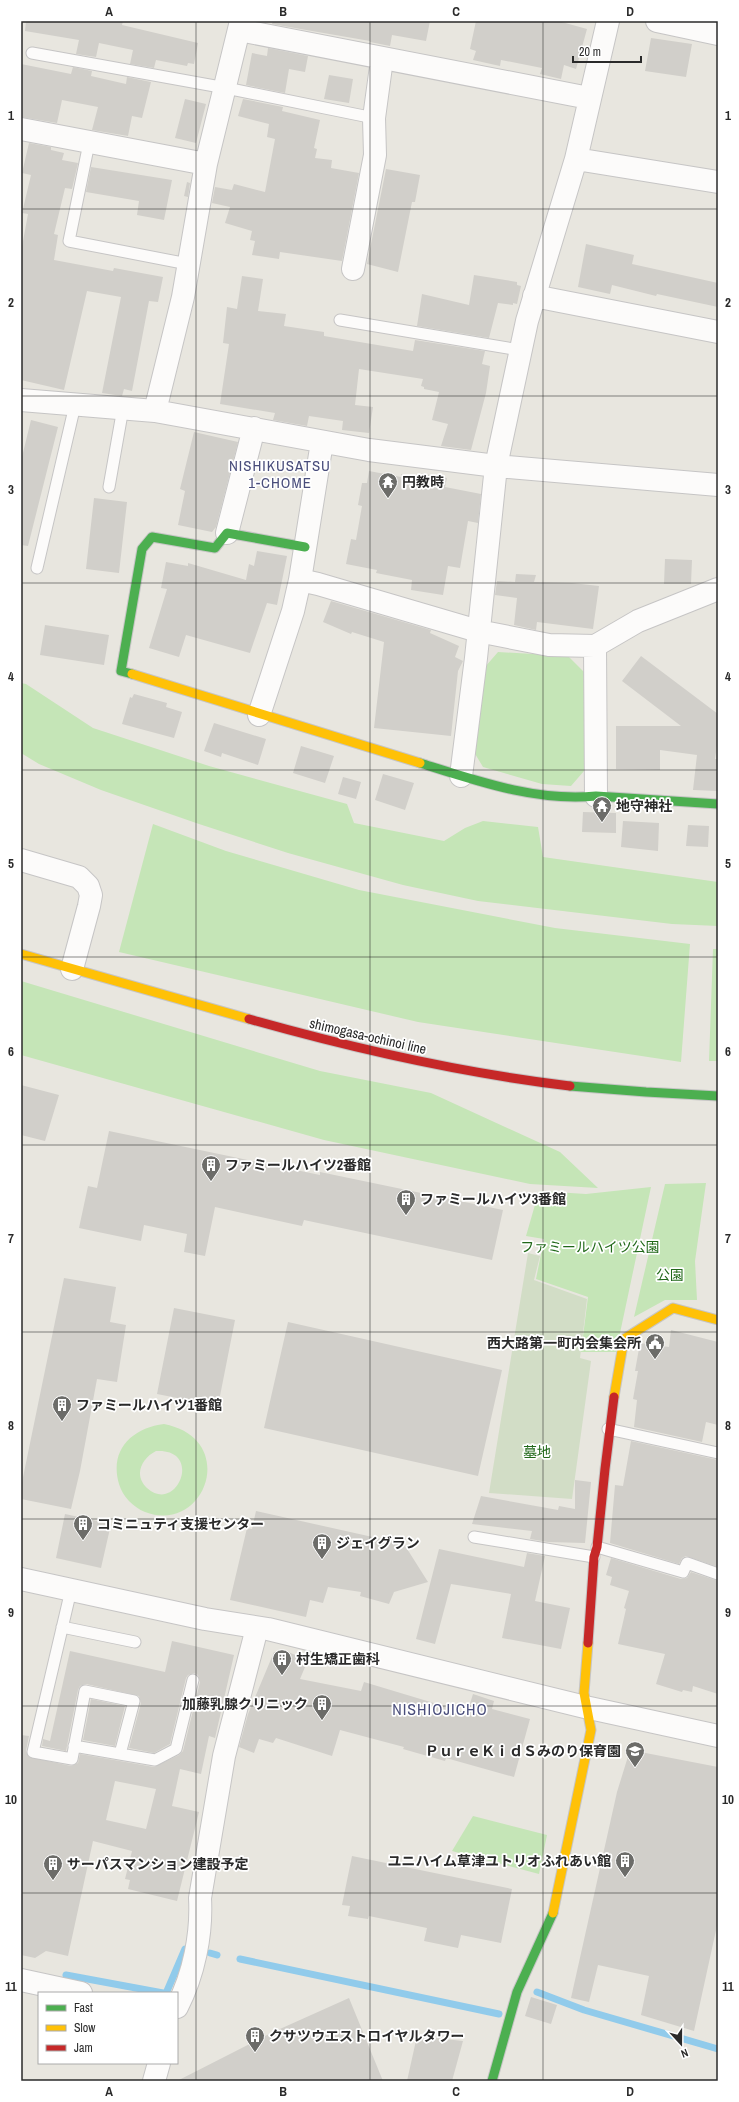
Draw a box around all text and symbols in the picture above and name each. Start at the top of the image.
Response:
text: A [105,3,113,20]
text: B [279,3,287,20]
text: C [452,3,460,20]
text: D [626,3,634,20]
scale bar [573,38,641,64]
text: 20 m [579,44,601,60]
text: 1 [8,107,14,124]
text: 1 [725,107,731,124]
text: 2 [8,294,14,311]
text: 2 [725,294,731,311]
district label: NISHIKUSATSU 1-CHOME [229,455,331,493]
temple icon: 円教時 [377,471,399,499]
place label: 円教時 [402,473,444,491]
text: 3 [8,481,14,498]
text: 3 [725,481,731,498]
text: 4 [8,668,14,685]
text: 4 [725,668,731,685]
temple icon: 地守神社 [591,795,613,823]
place label: 地守神社 [616,797,672,815]
text: 5 [8,855,14,872]
text: 5 [725,855,731,872]
street label: shimogasa-ochinoi line [308,1014,428,1058]
text: 6 [8,1043,14,1060]
text: 6 [725,1043,731,1060]
building icon: ファミールハイツ2番館 [200,1154,222,1182]
place label: ファミールハイツ2番館 [225,1156,371,1174]
building icon: ファミールハイツ3番館 [395,1188,417,1216]
place label: ファミールハイツ3番館 [420,1190,566,1208]
text: 7 [8,1230,14,1247]
text: 7 [725,1230,731,1247]
park label: ファミールハイツ公園 [520,1238,660,1256]
park label: 公園 [656,1266,684,1284]
public building icon: 西大路第一町内会集会所 [644,1332,666,1360]
place label: 西大路第一町内会集会所 [487,1334,641,1352]
building icon: ファミールハイツ1番館 [51,1394,73,1422]
place label: ファミールハイツ1番館 [76,1396,222,1414]
text: 8 [8,1417,14,1434]
text: 8 [725,1417,731,1434]
park label: 墓地 [523,1443,551,1461]
building icon: コミニュティ支援センター [72,1513,94,1541]
place label: コミニュティ支援センター [97,1515,264,1533]
building icon: ジェイグラン [311,1532,333,1560]
place label: ジェイグラン [336,1534,420,1552]
text: 9 [8,1604,14,1621]
text: 9 [725,1604,731,1621]
building icon: 村生矯正歯科 [271,1648,293,1676]
place label: 村生矯正歯科 [296,1650,380,1668]
building icon: 加藤乳腺クリニック [311,1693,333,1721]
place label: 加藤乳腺クリニック [182,1695,308,1713]
district label: NISHIOJICHO [392,1698,488,1720]
school or university icon: ＰｕｒｅＫｉｄＳみのり保育園 [624,1740,646,1768]
place label: ＰｕｒｅＫｉｄＳみのり保育園 [425,1742,621,1760]
text: 10 [5,1791,17,1808]
text: 10 [722,1791,734,1808]
building icon: ユニハイム草津ユトリオふれあい館 [614,1850,636,1878]
place label: ユニハイム草津ユトリオふれあい館 [388,1852,611,1870]
building icon: サーパスマンション建設予定 [42,1853,64,1881]
place label: サーパスマンション建設予定 [67,1855,248,1873]
text: 11 [5,1978,17,1995]
text: 11 [722,1978,734,1995]
legend [38,1992,178,2064]
text: Fast [74,2000,93,2016]
text: Slow [74,2020,96,2036]
north arrow [661,2024,701,2064]
building icon: クサツウエストロイヤルタワー [244,2025,266,2053]
place label: クサツウエストロイヤルタワー [269,2027,465,2045]
text: Jam [74,2040,93,2056]
text: N [679,2046,690,2061]
text: A [105,2083,113,2100]
text: B [279,2083,287,2100]
text: C [452,2083,460,2100]
text: D [626,2083,634,2100]

